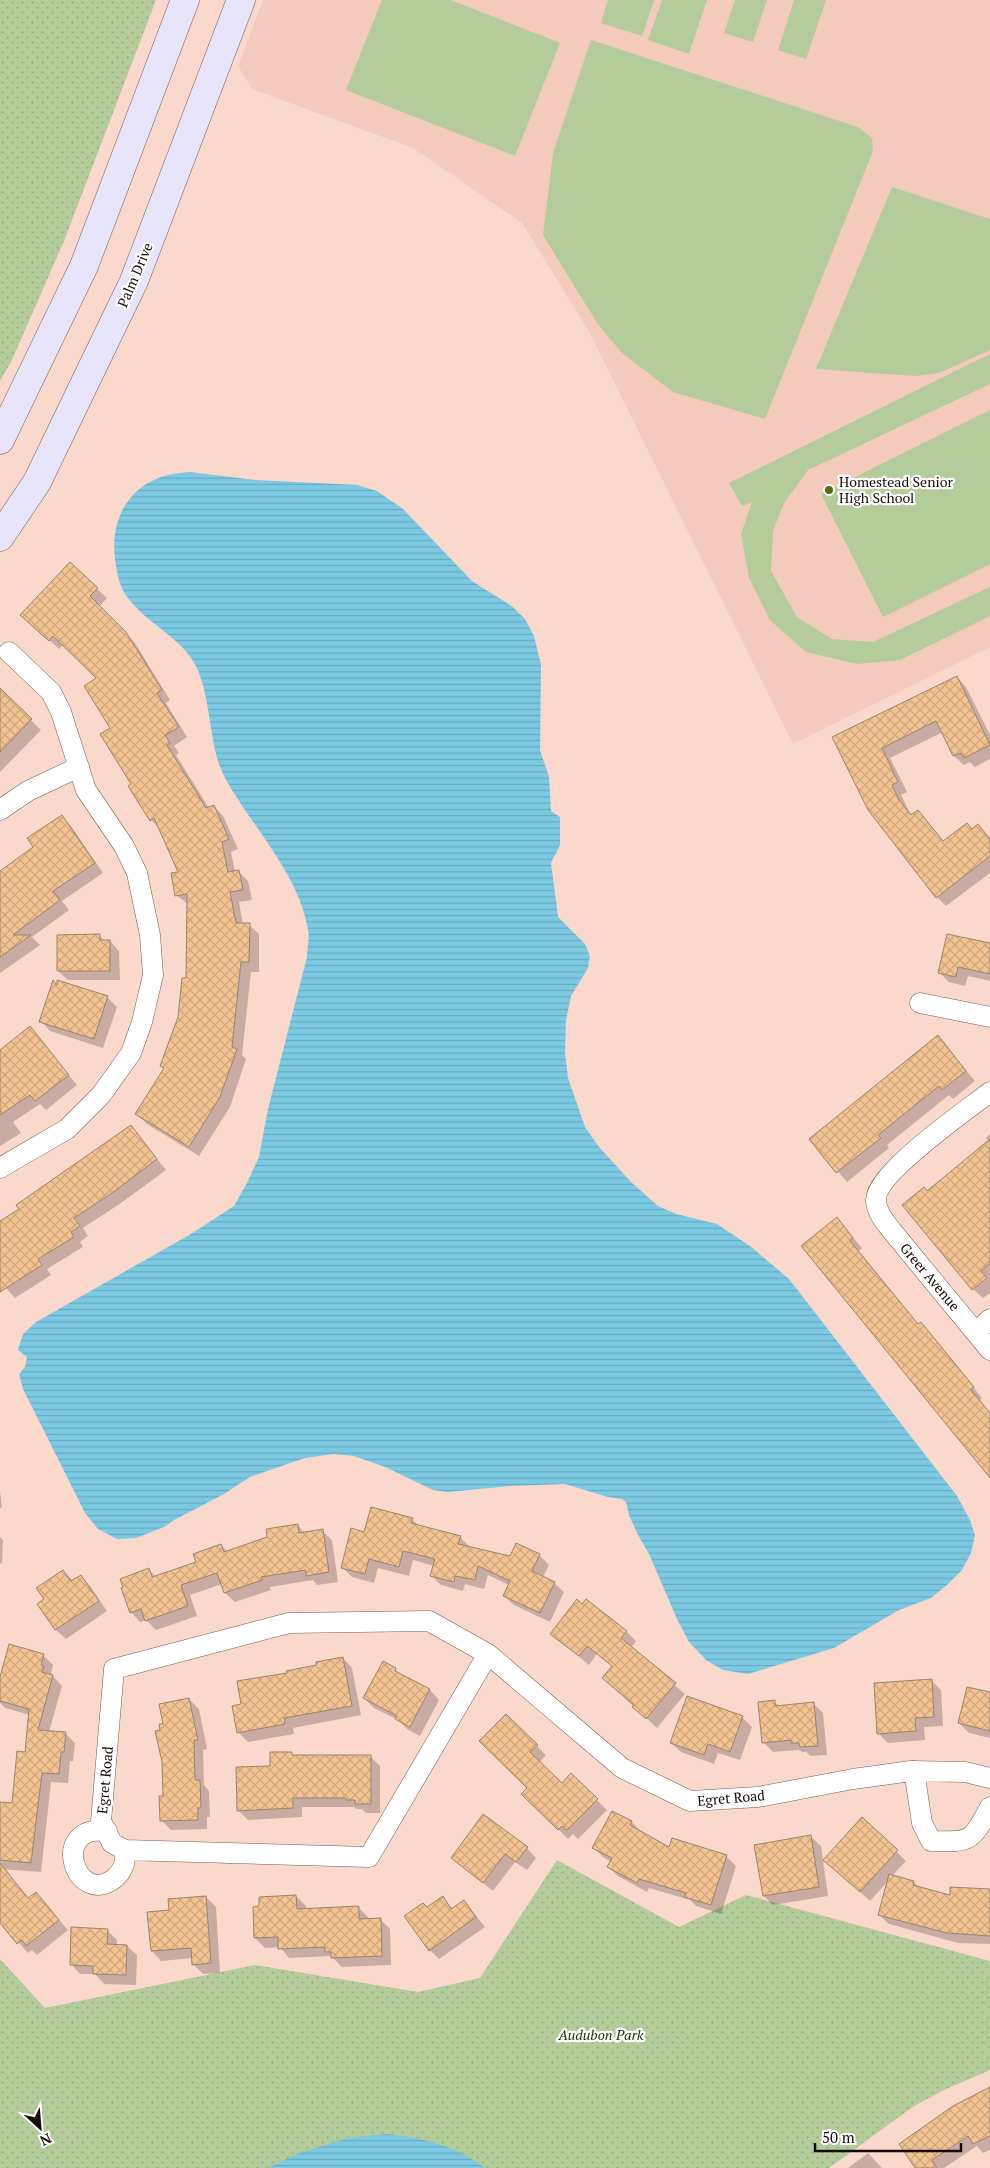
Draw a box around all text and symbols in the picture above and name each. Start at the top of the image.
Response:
street label: Palm Drive [112,240,157,310]
place label: Homestead Senior High School [839,472,953,507]
marker: Homestead Senior High School [823,484,835,496]
street label: Greer Avenue [896,1239,964,1315]
street label: Egret Road [92,1745,117,1815]
street label: Egret Road [696,1785,766,1810]
park label: Audubon Park [557,2025,644,2044]
north arrow [15,2103,65,2153]
scale bar [815,2120,961,2152]
text: 50 m [822,2127,855,2147]
text: N [37,2129,55,2151]

